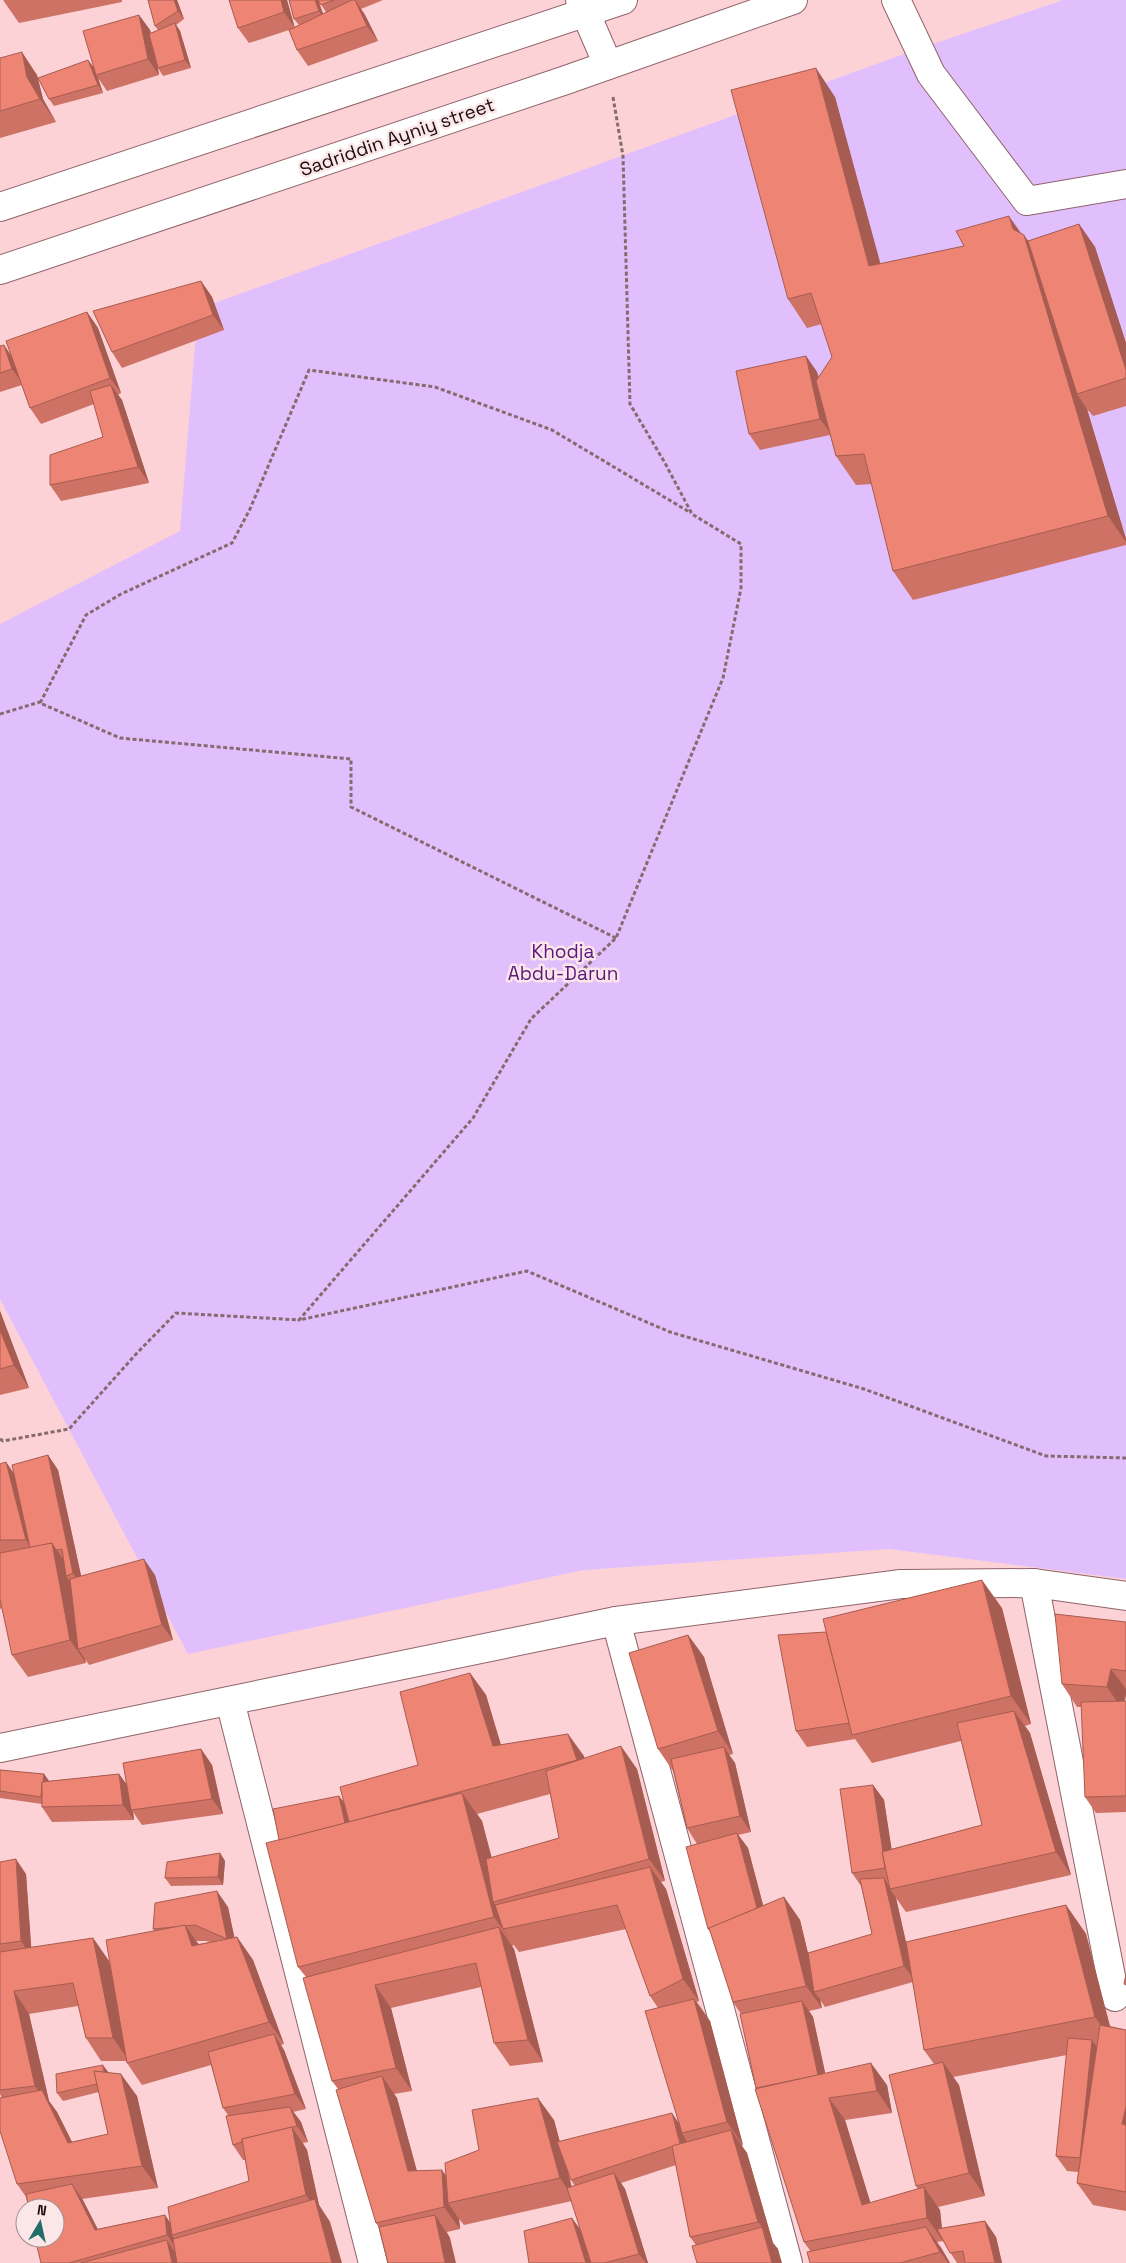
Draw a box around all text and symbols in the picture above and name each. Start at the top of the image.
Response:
street label: Sadriddin Ayniy street [296,92,498,182]
park label: Khodja Abdu-Darun [508,939,618,986]
north arrow [15,2198,65,2248]
text: N [36,2201,48,2220]

